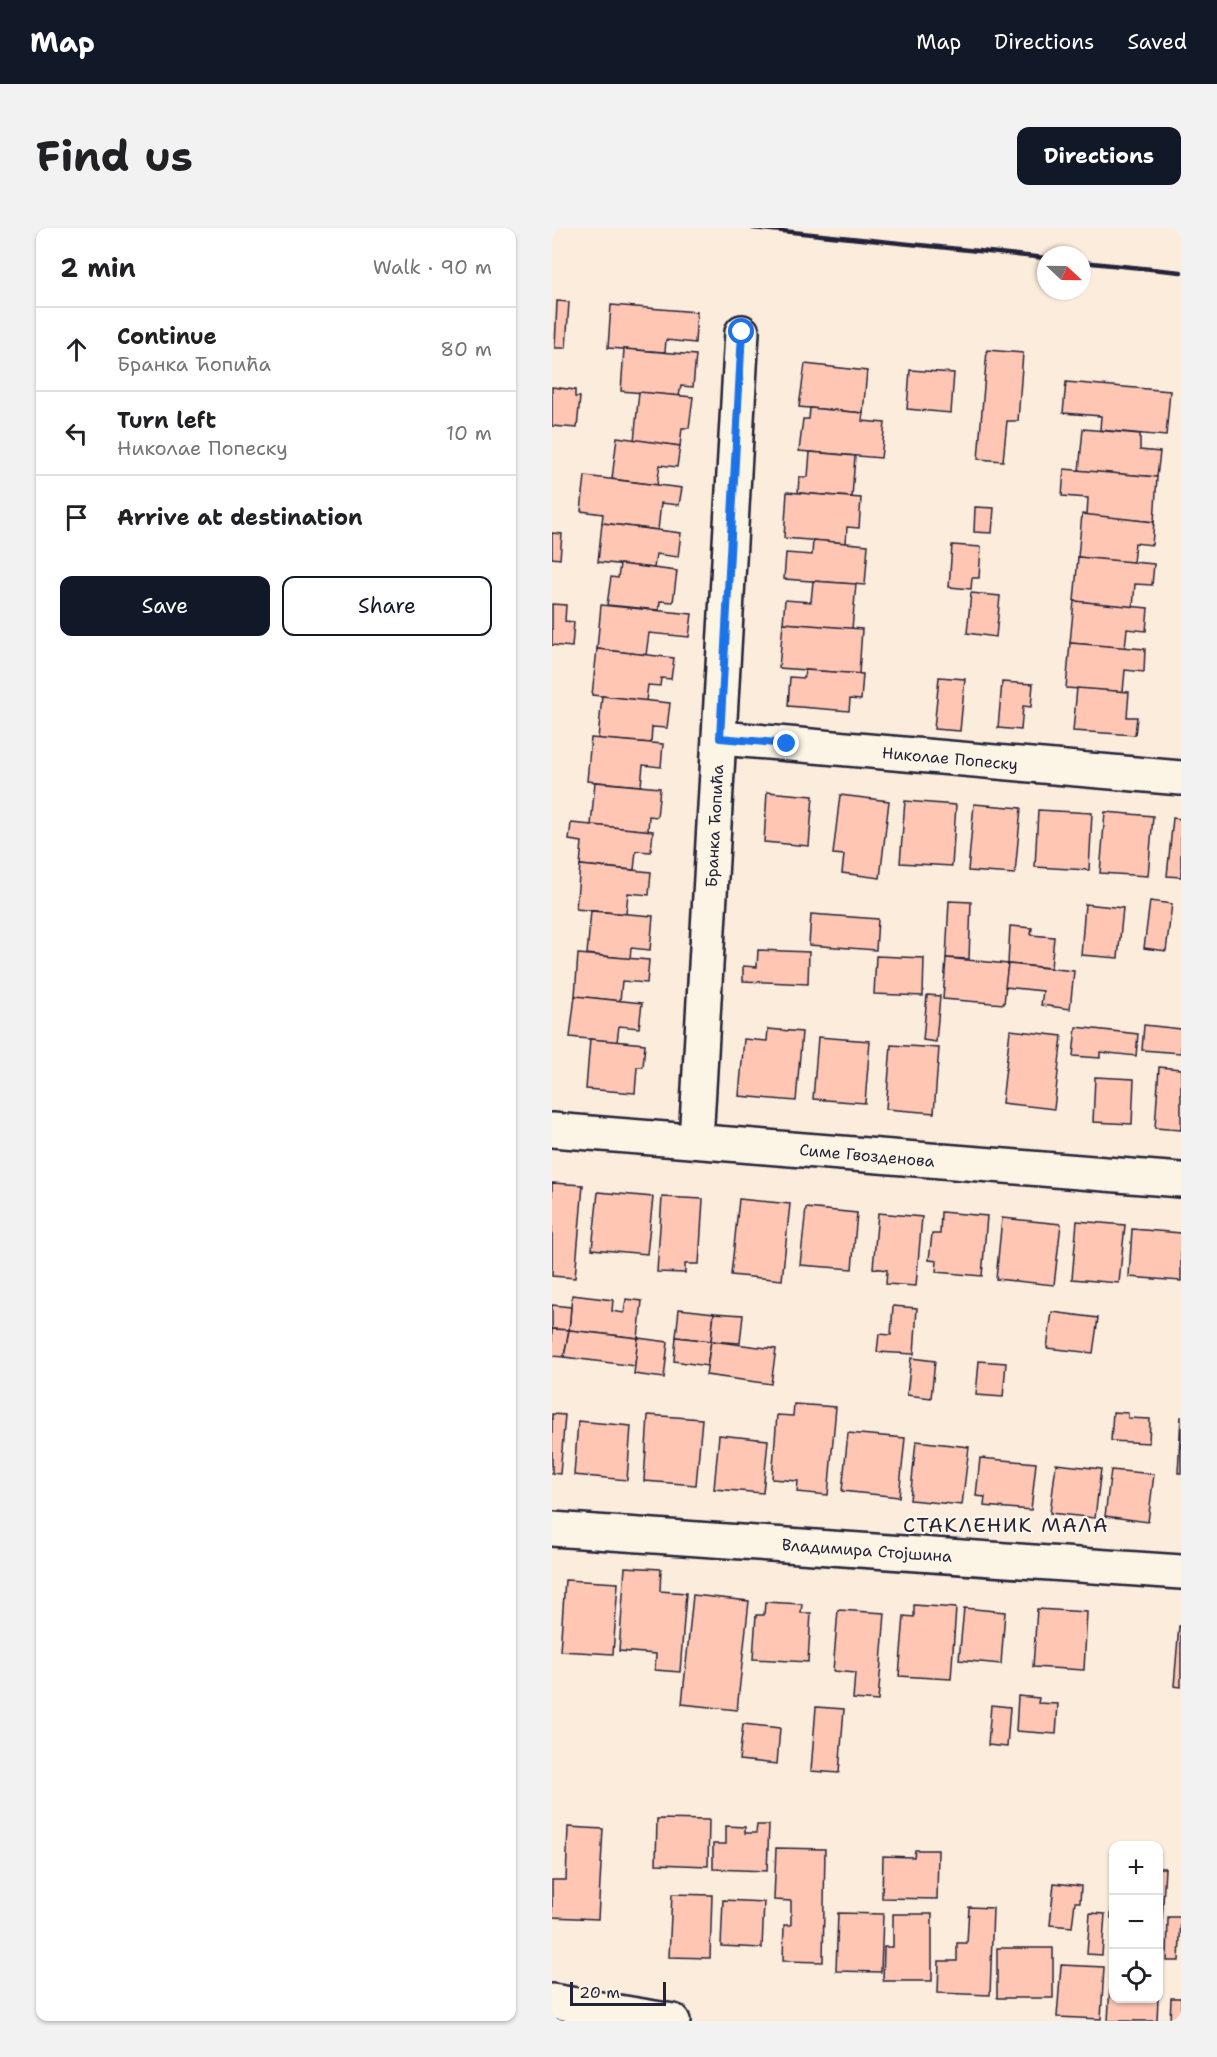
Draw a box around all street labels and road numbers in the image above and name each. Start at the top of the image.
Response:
street label: Николае Попеску [881,742,1019,775]
street label: Бранка Ћопића [701,764,728,888]
street label: Симе Гвозденова [798,1139,936,1172]
street label: Владимира Стојшина [781,1534,953,1567]

